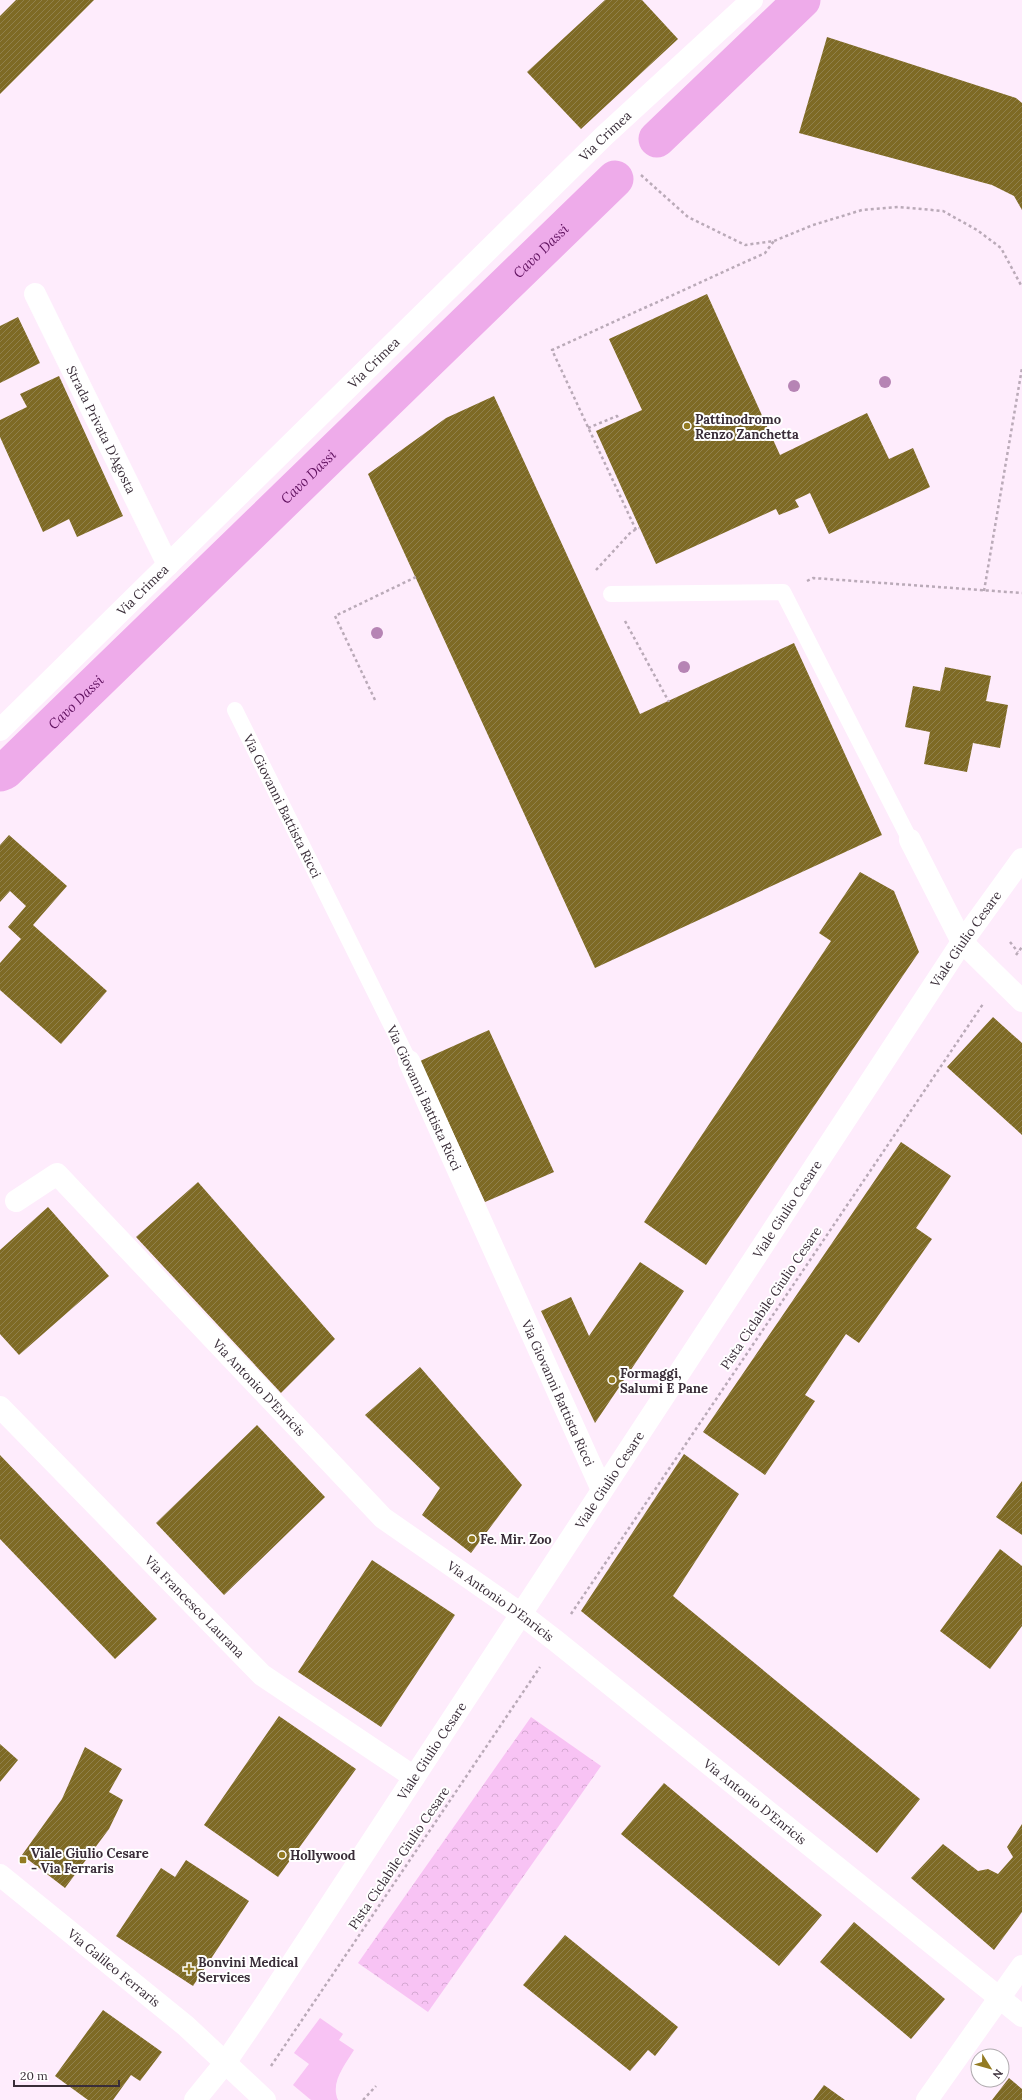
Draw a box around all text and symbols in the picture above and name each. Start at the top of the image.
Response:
street label: Via Crimea [574,107,635,165]
water label: Cavo Dassi [509,220,573,282]
street label: Via Crimea [343,333,403,392]
street label: Strada Privata D'Agosta [63,363,140,497]
place label: Pattinodromo Renzo Zanchetta [695,411,799,443]
marker: Pattinodromo Renzo Zanchetta [682,421,692,431]
water label: Cavo Dassi [277,445,340,508]
street label: Via Crimea [112,560,172,620]
water label: Cavo Dassi [44,671,108,733]
street label: Via Giovanni Battista Ricci [239,730,325,881]
street label: Viale Giulio Cesare [926,887,1005,991]
street label: Via Giovanni Battista Ricci [382,1022,465,1174]
street label: Viale Giulio Cesare [748,1157,825,1262]
street label: Pista Ciclabile Giulio Cesare [717,1223,825,1373]
street label: Via Giovanni Battista Ricci [518,1316,599,1469]
street label: Via Antonio D'Enricis [208,1334,309,1439]
place label: Formaggi, Salumi E Pane [620,1365,708,1397]
marker: Formaggi, Salumi E Pane [607,1375,617,1385]
street label: Viale Giulio Cesare [570,1428,647,1533]
place label: Fe. Mir. Zoo [480,1531,552,1548]
marker: Fe. Mir. Zoo [467,1534,477,1544]
street label: Via Francesco Laurana [141,1551,249,1661]
street label: Via Antonio D'Enricis [443,1556,558,1645]
street label: Viale Giulio Cesare [393,1699,470,1804]
street label: Via Antonio D'Enricis [699,1754,810,1848]
street label: Pista Ciclabile Giulio Cesare [345,1783,453,1933]
place label: Viale Giulio Cesare - Via Ferraris [31,1845,149,1877]
place label: Hollywood [290,1847,356,1864]
marker: Hollywood [277,1850,287,1860]
marker: Viale Giulio Cesare - Via Ferraris [18,1855,28,1865]
street label: Via Galileo Ferraris [63,1924,164,2010]
place label: Bonvini Medical Services [198,1954,298,1986]
marker: Bonvini Medical Services [183,1963,195,1975]
north arrow [970,2048,1010,2088]
scale bar [14,2062,119,2088]
text: N [990,2066,1006,2082]
text: 20 m [20,2068,48,2083]

